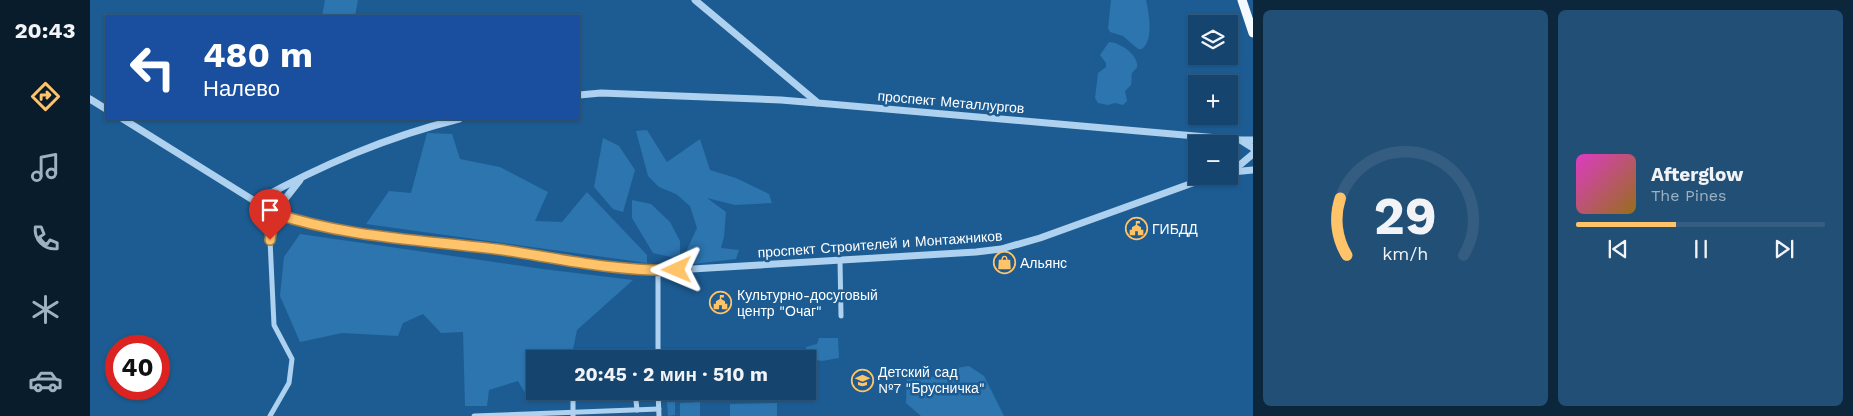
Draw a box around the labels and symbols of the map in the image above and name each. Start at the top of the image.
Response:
street label: проспект Металлургов [877,88,1025,116]
pin [249,189,291,240]
public building icon: ГИБДД [1124,217,1148,241]
place label: ГИБДД [1152,221,1198,237]
street label: проспект Строителей и Монтажников [757,227,1003,261]
position arrow [650,243,702,295]
shop icon: Альянс [992,251,1016,275]
place label: Альянс [1020,255,1067,271]
place label: Культурно-досуговый центр "Очаг" [737,287,878,319]
public building icon: Культурно-досуговый центр "Очаг" [709,291,733,315]
speed limit sign: 40 [105,335,170,400]
place label: Детский сад №7 "Брусничка" [878,364,985,396]
school or university icon: Детский сад №7 "Брусничка" [850,368,874,392]

